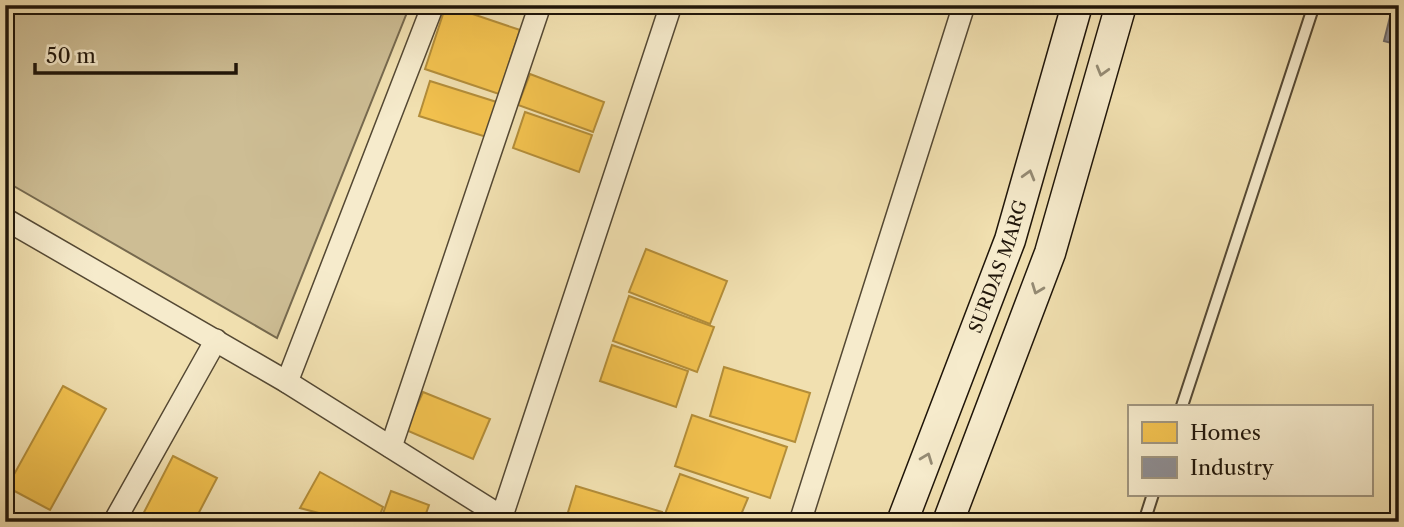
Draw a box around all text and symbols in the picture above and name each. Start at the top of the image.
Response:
scale bar [35,32,236,76]
text: 50 m [46,43,96,68]
one-way arrow [1096,65,1110,77]
one-way arrow [1020,169,1035,181]
street label: SURDAS MARG [964,197,1032,336]
one-way arrow [1031,282,1045,294]
legend [1128,405,1372,496]
text: Homes [1190,420,1261,445]
one-way arrow [918,453,932,465]
text: Industry [1190,455,1274,480]

